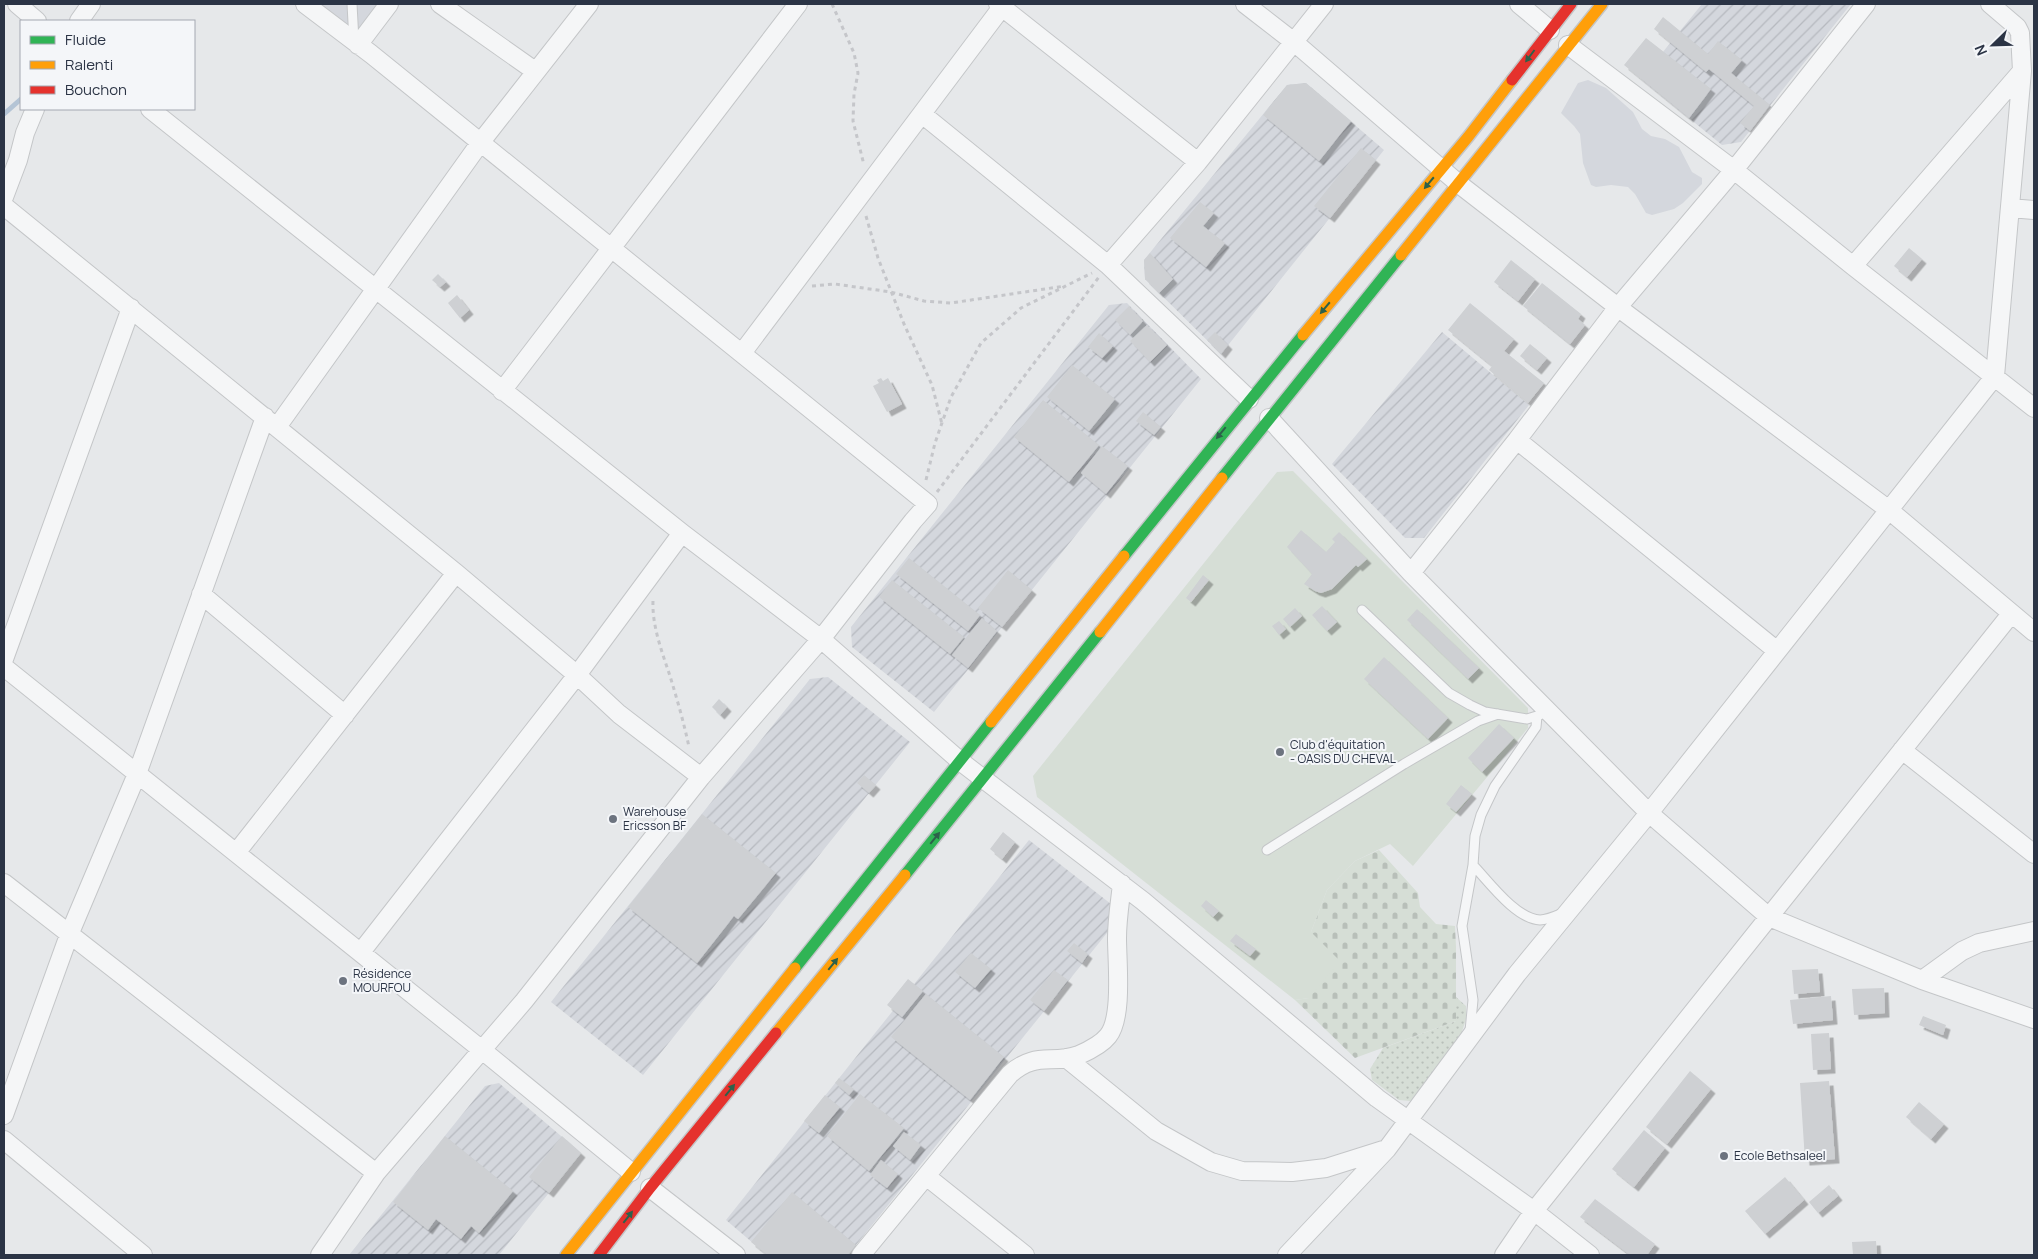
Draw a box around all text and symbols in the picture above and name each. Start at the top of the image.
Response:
legend [20,20,195,110]
north arrow [1968,20,2018,70]
text: Fluide [65,29,106,50]
text: N [1970,42,1991,59]
one-way arrow [1525,49,1535,63]
text: Ralenti [65,54,113,75]
text: Bouchon [65,79,127,100]
one-way arrow [1424,177,1435,190]
one-way arrow [1319,301,1330,314]
one-way arrow [1216,426,1227,439]
place label: Club d'équitation - OASIS DU CHEVAL [1290,736,1396,767]
marker: Club d'équitation - OASIS DU CHEVAL [1274,746,1286,758]
place label: Warehouse Ericsson BF [623,803,686,834]
marker: Warehouse Ericsson BF [607,813,619,825]
one-way arrow [930,831,941,844]
one-way arrow [827,958,838,971]
place label: Résidence MOURFOU [353,965,411,996]
marker: Résidence MOURFOU [337,975,349,987]
one-way arrow [725,1084,736,1097]
place label: Ecole Bethsaleel [1734,1147,1826,1164]
marker: Ecole Bethsaleel [1718,1150,1730,1162]
one-way arrow [623,1211,634,1224]

